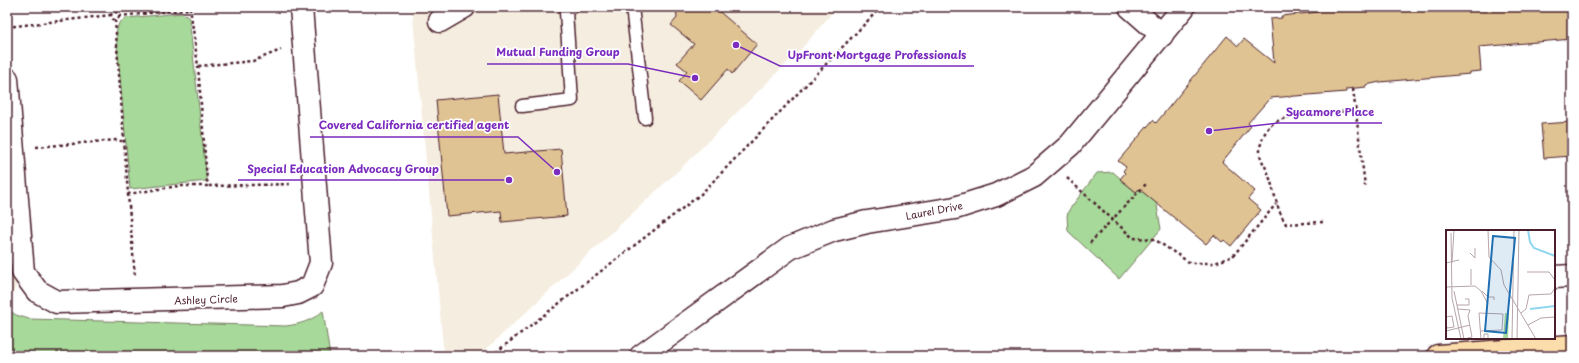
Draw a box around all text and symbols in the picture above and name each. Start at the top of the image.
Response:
callout: Mutual Funding Group [487,41,628,64]
text: Mutual Funding Group [496,43,620,60]
callout: UpFront Mortgage Professionals [780,43,974,66]
text: UpFront Mortgage Professionals [788,46,966,63]
callout: Sycamore Place [1278,100,1382,123]
text: Sycamore Place [1286,103,1374,120]
callout: Covered California certified agent [310,114,518,137]
text: Covered California certified agent [319,116,509,133]
callout: Special Education Advocacy Group [238,157,448,180]
text: Special Education Advocacy Group [247,160,439,177]
street label: Laurel Drive [904,197,964,223]
inset map [1446,230,1555,339]
street label: Ashley Circle [174,290,239,308]

